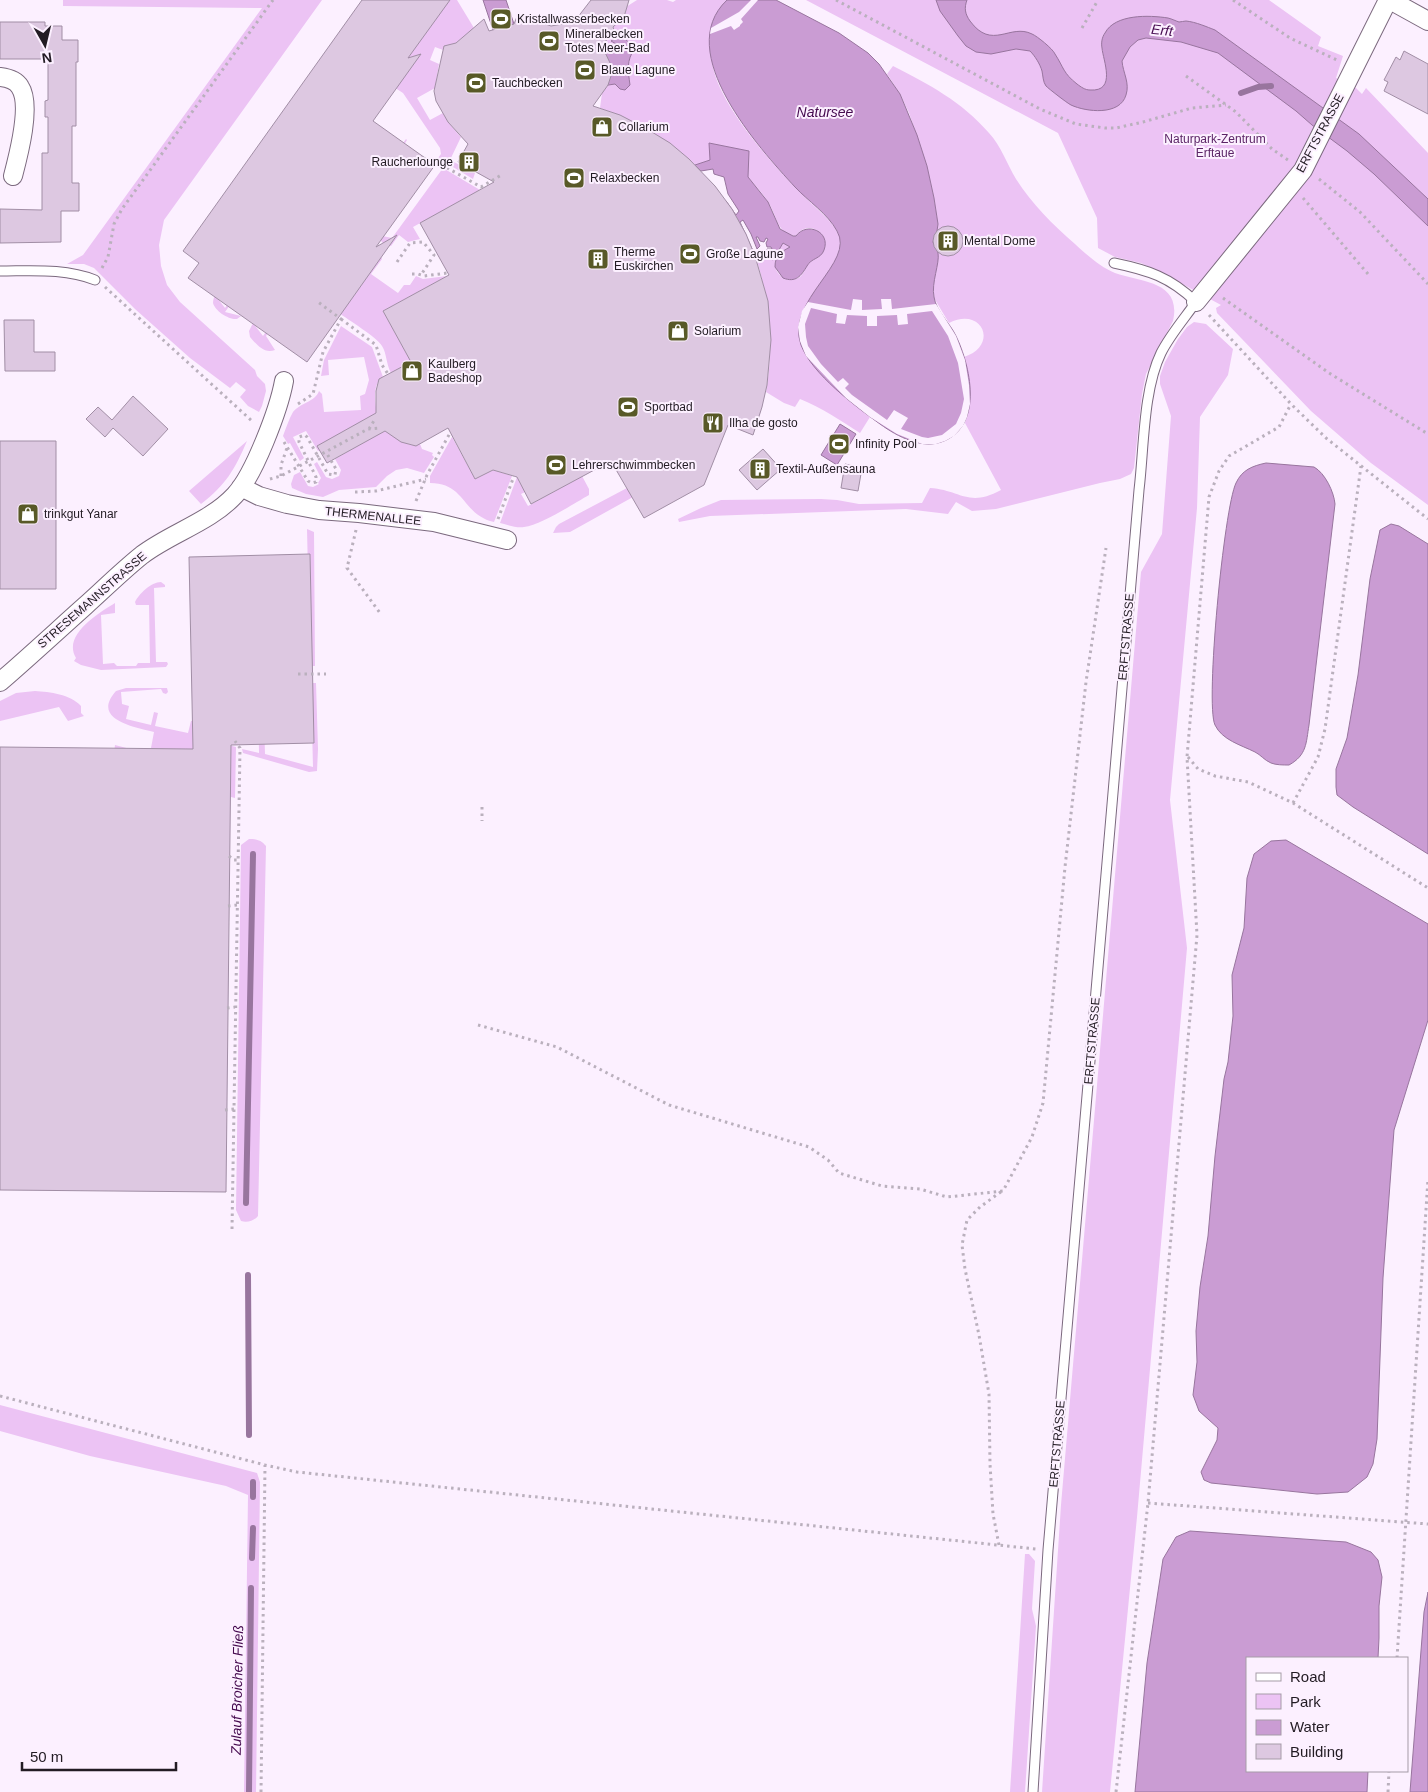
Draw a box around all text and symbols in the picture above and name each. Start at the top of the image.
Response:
sports icon: Kristallwasserbecken [489,7,513,31]
place label: Kristallwasserbecken [517,12,630,26]
north arrow [20,20,70,70]
water label: Erft [1150,21,1175,39]
place label: Mineralbecken Totes Meer-Bad [565,27,650,55]
sports icon: Mineralbecken Totes Meer-Bad [537,29,561,53]
text: N [41,49,53,67]
sports icon: Blaue Lagune [573,58,597,82]
place label: Blaue Lagune [601,63,675,77]
sports icon: Tauchbecken [464,71,488,95]
place label: Tauchbecken [492,76,563,90]
street label: ERFTSTRASSE [1293,91,1347,175]
water label: Natursee [797,104,854,120]
shop icon: Collarium [590,115,614,139]
place label: Collarium [618,120,669,134]
park label: Naturpark-Zentrum Erftaue [1164,132,1266,160]
building icon: Raucherlounge [457,150,481,174]
place label: Raucherlounge [372,155,453,169]
sports icon: Relaxbecken [562,166,586,190]
place label: Relaxbecken [590,171,659,185]
building icon: Mental Dome [936,229,960,253]
place label: Mental Dome [964,234,1036,248]
sports icon: Große Lagune [678,242,702,266]
place label: Therme Euskirchen [614,245,673,273]
building icon: Therme Euskirchen [586,247,610,271]
place label: Große Lagune [706,247,784,261]
shop icon: Solarium [666,319,690,343]
place label: Solarium [694,324,741,338]
place label: Kaulberg Badeshop [428,357,482,385]
shop icon: Kaulberg Badeshop [400,359,424,383]
sports icon: Sportbad [616,395,640,419]
place label: Sportbad [644,400,693,414]
restaurant icon: Ilha de gosto [701,411,725,435]
place label: Ilha de gosto [729,416,798,430]
sports icon: Infinity Pool [827,432,851,456]
place label: Infinity Pool [855,437,917,451]
sports icon: Lehrerschwimmbecken [544,453,568,477]
building icon: Textil-Außensauna [748,457,772,481]
place label: Lehrerschwimmbecken [572,458,695,472]
place label: Textil-Außensauna [776,462,876,476]
shop icon: trinkgut Yanar [16,502,40,526]
street label: THERMENALLEE [324,504,422,528]
place label: trinkgut Yanar [44,507,118,521]
street label: STRESEMANNSTRASSE [35,549,149,651]
street label: ERFTSTRASSE [1115,593,1137,681]
street label: ERFTSTRASSE [1081,997,1103,1085]
street label: ERFTSTRASSE [1046,1400,1068,1488]
water label: Zulauf Broicher Fließ [228,1625,246,1756]
legend [1246,1657,1408,1772]
text: Road [1290,1668,1326,1685]
text: Park [1290,1693,1321,1710]
text: Water [1290,1718,1329,1735]
scale bar [22,1740,176,1772]
text: Building [1290,1743,1343,1760]
text: 50 m [30,1748,63,1765]

